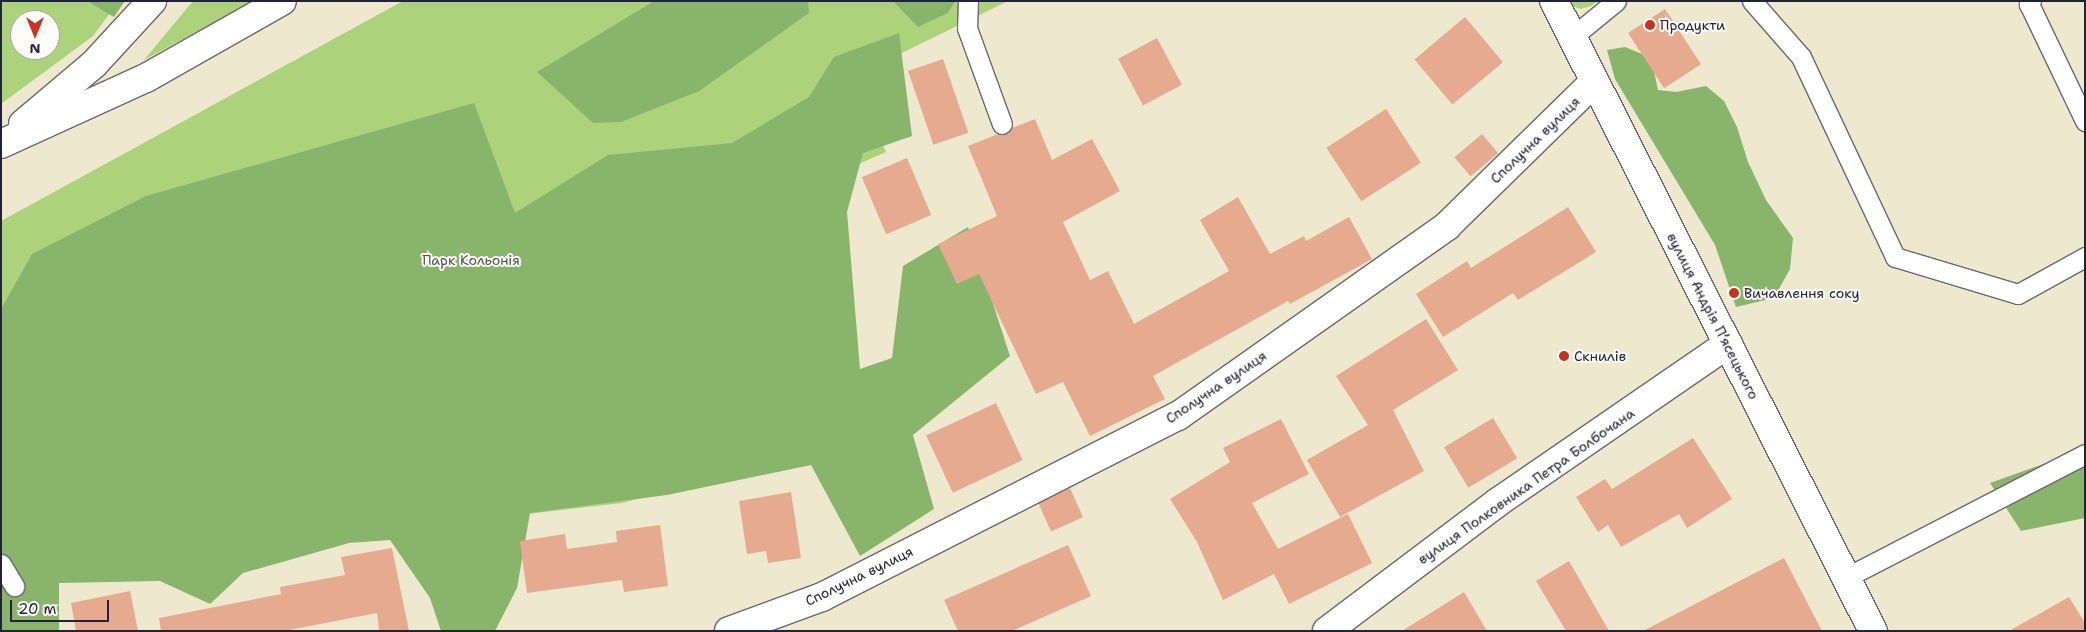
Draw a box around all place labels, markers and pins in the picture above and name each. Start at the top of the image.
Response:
place label: Продукти [1660,17,1725,33]
marker: Продукти [1644,19,1656,31]
place label: Вичавлення соку [1744,285,1860,301]
marker: Вичавлення соку [1728,287,1740,299]
place label: Скнилів [1574,348,1626,364]
marker: Скнилів [1558,350,1570,362]

